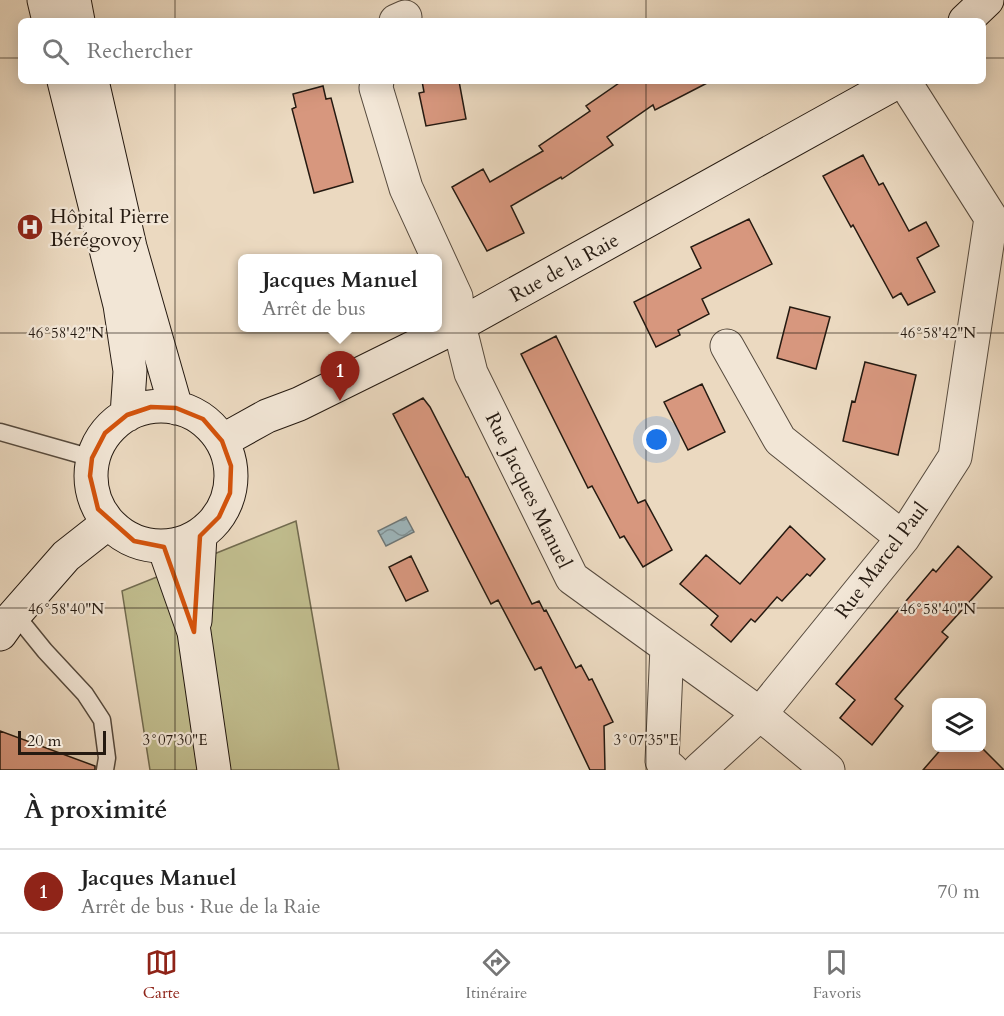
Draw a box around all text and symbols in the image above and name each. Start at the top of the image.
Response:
search box [18,18,986,84]
icon: search [39,35,72,68]
text: Rechercher [87,36,192,66]
place label: Hôpital Pierre Bérégovoy [50,203,169,253]
hospital icon: Hôpital Pierre Bérégovoy [15,212,45,242]
street label: Rue de la Raie [505,226,624,309]
popup [238,254,442,332]
text: Jacques Manuel [262,265,418,295]
text: Arrêt de bus [262,295,365,322]
text: 46°58'42"N [28,323,104,343]
text: 46°58'42"N [900,323,976,343]
pin: 1 [320,352,360,401]
street label: Rue Jacques Manuel [479,408,578,573]
your location [642,425,671,454]
street label: Rue Marcel Paul [829,497,934,624]
text: 46°58'40"N [28,599,104,619]
text: 46°58'40"N [900,599,976,619]
map controls [932,698,986,752]
button: layers [932,698,986,752]
scale bar [18,728,106,756]
text: 20 m [27,730,61,752]
text: 3°07'30"E [143,730,207,750]
text: 3°07'35"E [614,730,678,750]
text: À proximité [24,792,167,827]
text: Jacques Manuel [81,863,236,893]
text: 1 [38,878,49,905]
text: 70 m [937,878,980,905]
text: Arrêt de bus · Rue de la Raie [81,893,321,920]
tab: Carte [143,946,180,1004]
tab: Itinéraire [466,946,527,1004]
tab: Favoris [813,946,861,1004]

